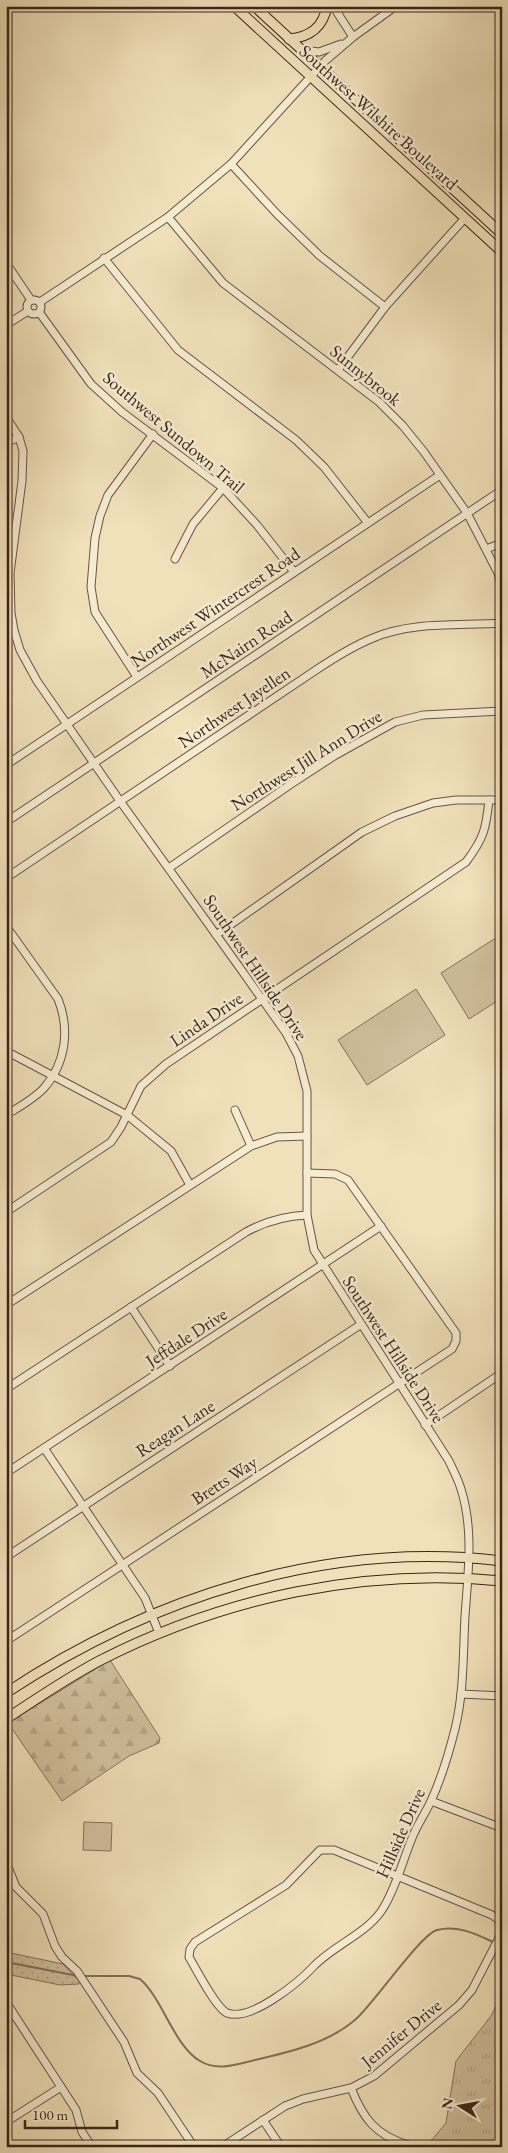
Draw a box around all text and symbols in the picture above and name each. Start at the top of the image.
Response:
street label: Southwest Wilshire Boulevard [295,39,464,195]
street label: Sunnybrook [326,339,407,411]
street label: Southwest Sundown Trail [98,366,250,498]
street label: Northwest Wintercrest Road [126,541,305,672]
street label: McNairn Road [196,604,297,683]
street label: Northwest Jayellen [174,661,295,753]
street label: Northwest Jill Ann Drive [226,704,386,816]
street label: Southwest Hillside Drive [199,890,313,1044]
street label: Linda Drive [165,986,247,1052]
street label: Southwest Hillside Drive [338,1271,450,1427]
street label: Jeffdale Drive [139,1302,231,1373]
street label: Reagan Lane [131,1394,219,1462]
street label: Bretts Way [187,1450,261,1510]
street label: Hillside Drive [370,1784,430,1882]
street label: Jennifer Drive [355,1994,446,2074]
north arrow [436,2080,486,2130]
text: N [437,2096,457,2111]
scale bar [25,2098,118,2130]
text: 100 m [32,2105,69,2124]

